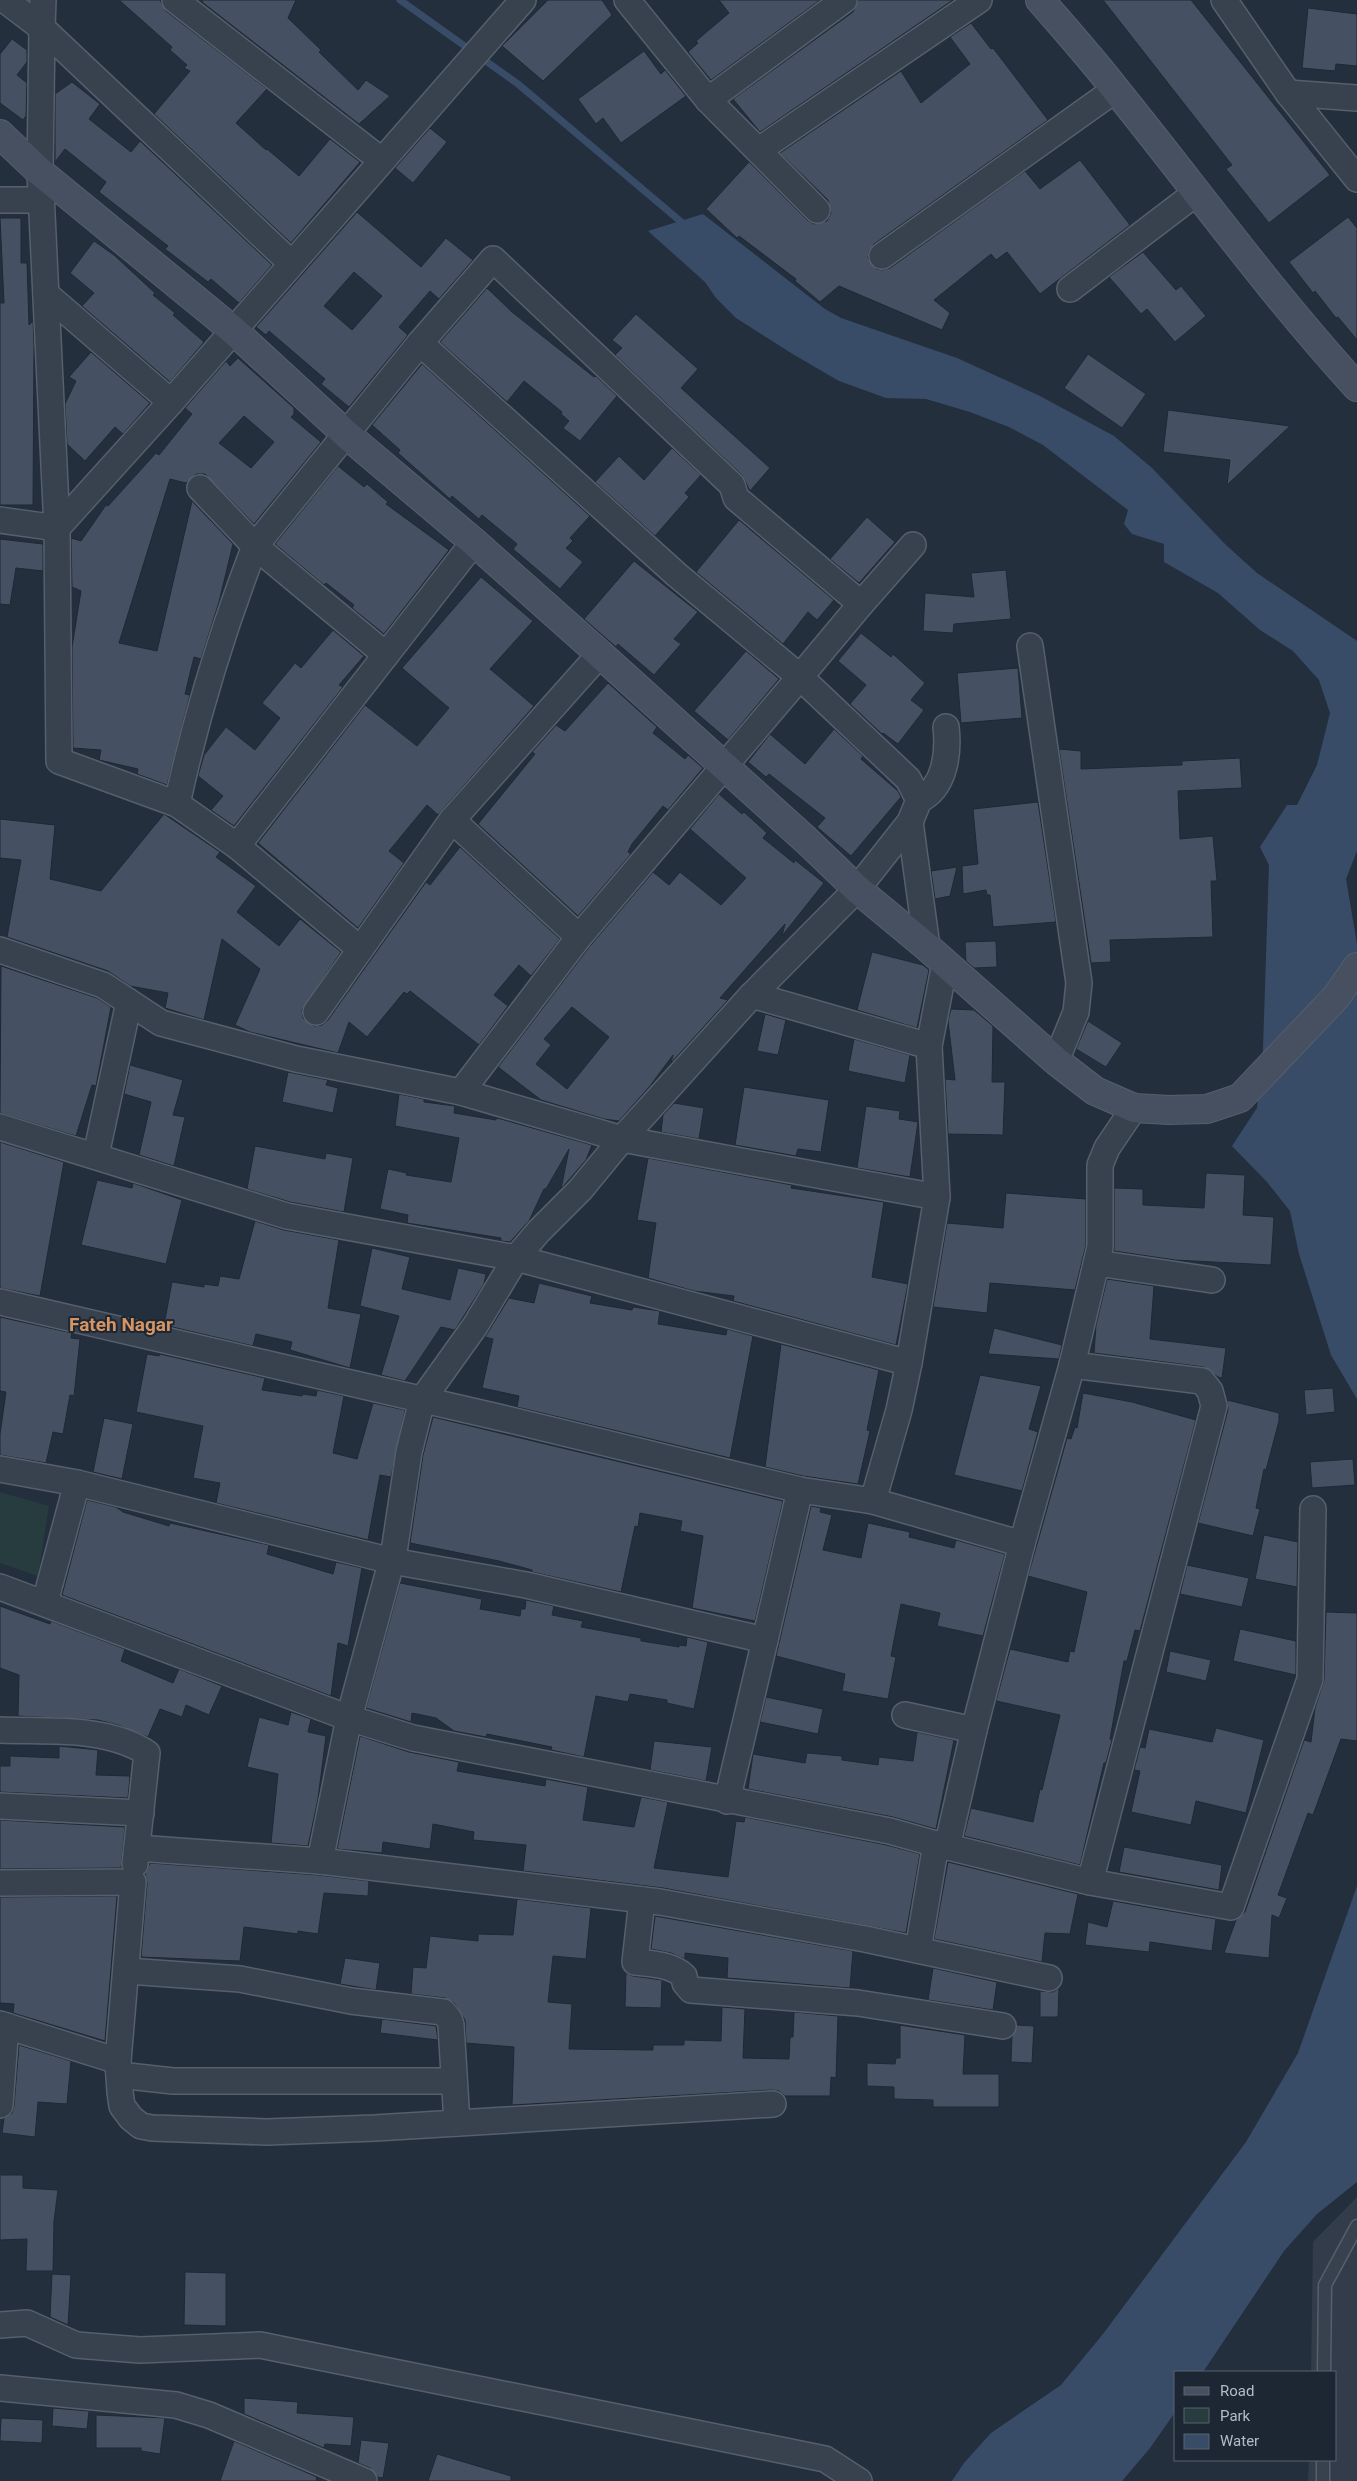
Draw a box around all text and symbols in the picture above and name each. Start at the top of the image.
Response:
district label: Fateh Nagar [69,1313,173,1336]
legend [1174,2371,1337,2461]
text: Road [1220,2382,1254,2400]
text: Park [1220,2407,1251,2425]
text: Water [1220,2432,1259,2450]

